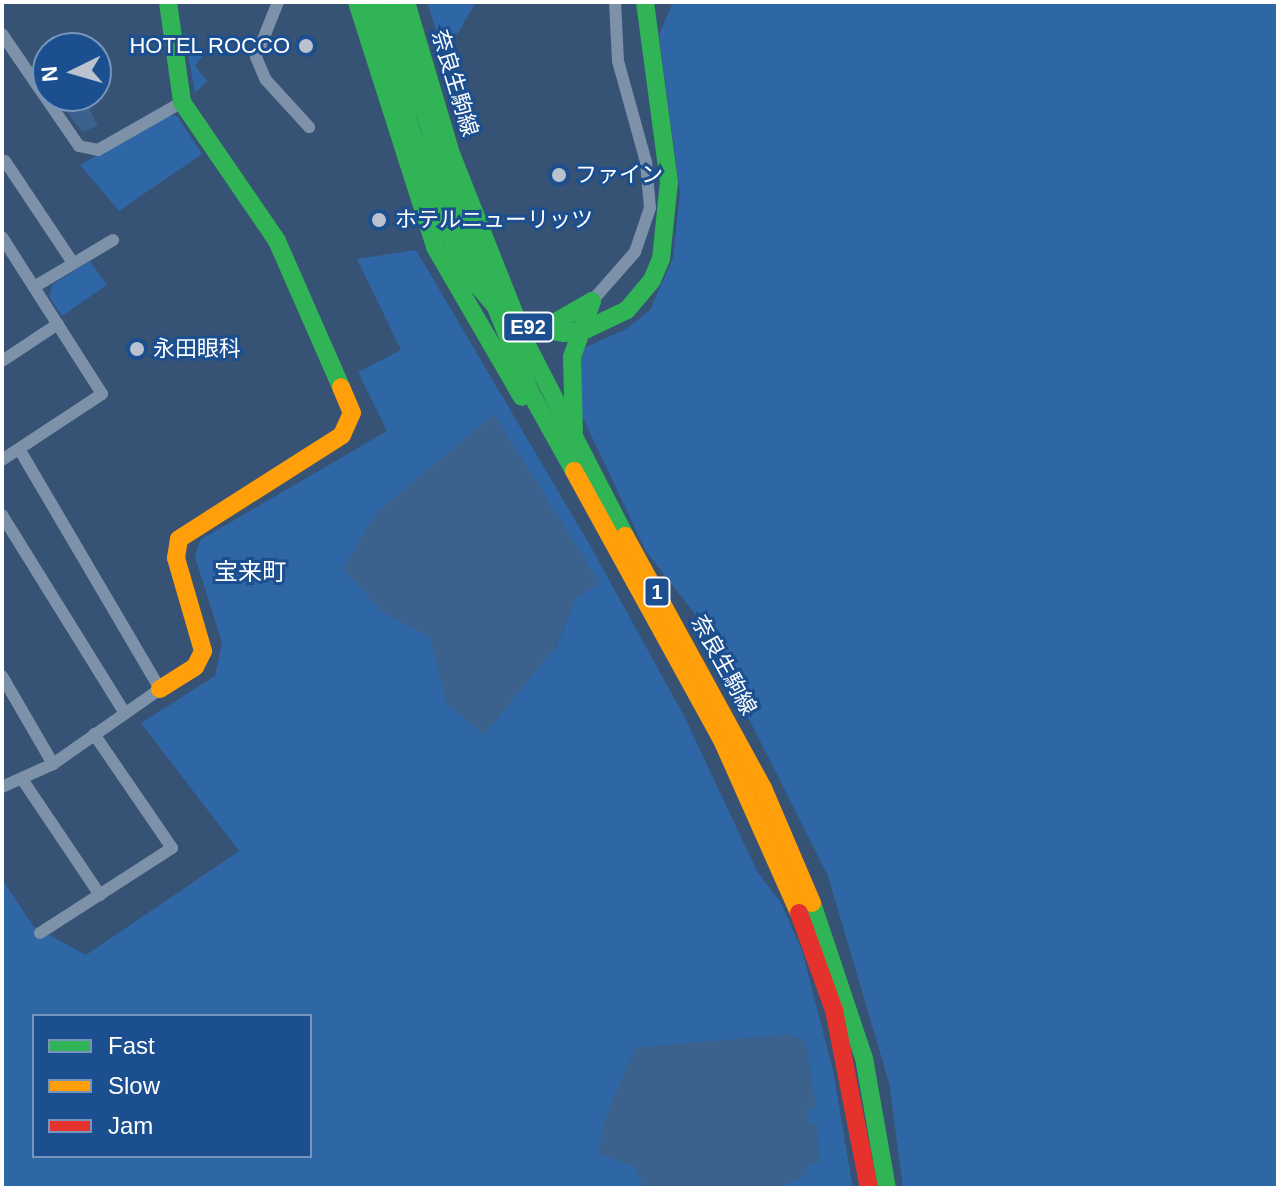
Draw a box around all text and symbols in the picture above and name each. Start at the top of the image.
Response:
street label: 奈良生駒線 [426,27,484,139]
north arrow [32,32,112,112]
place label: HOTEL ROCCO [129,33,290,59]
marker: HOTEL ROCCO [297,37,315,55]
text: N [36,65,63,83]
place label: ファイン [575,162,663,188]
marker: ファイン [550,166,568,184]
place label: ホテルニューリッツ [395,207,593,233]
marker: ホテルニューリッツ [370,211,388,229]
road number: E92 [502,311,554,343]
place label: 永田眼科 [153,336,241,362]
marker: 永田眼科 [128,340,146,358]
district label: 宝来町 [214,558,286,586]
road number: 1 [643,576,671,608]
street label: 奈良生駒線 [686,610,762,720]
legend [32,1014,312,1158]
text: Fast [108,1032,155,1059]
text: Slow [108,1072,160,1099]
text: Jam [108,1112,153,1139]

